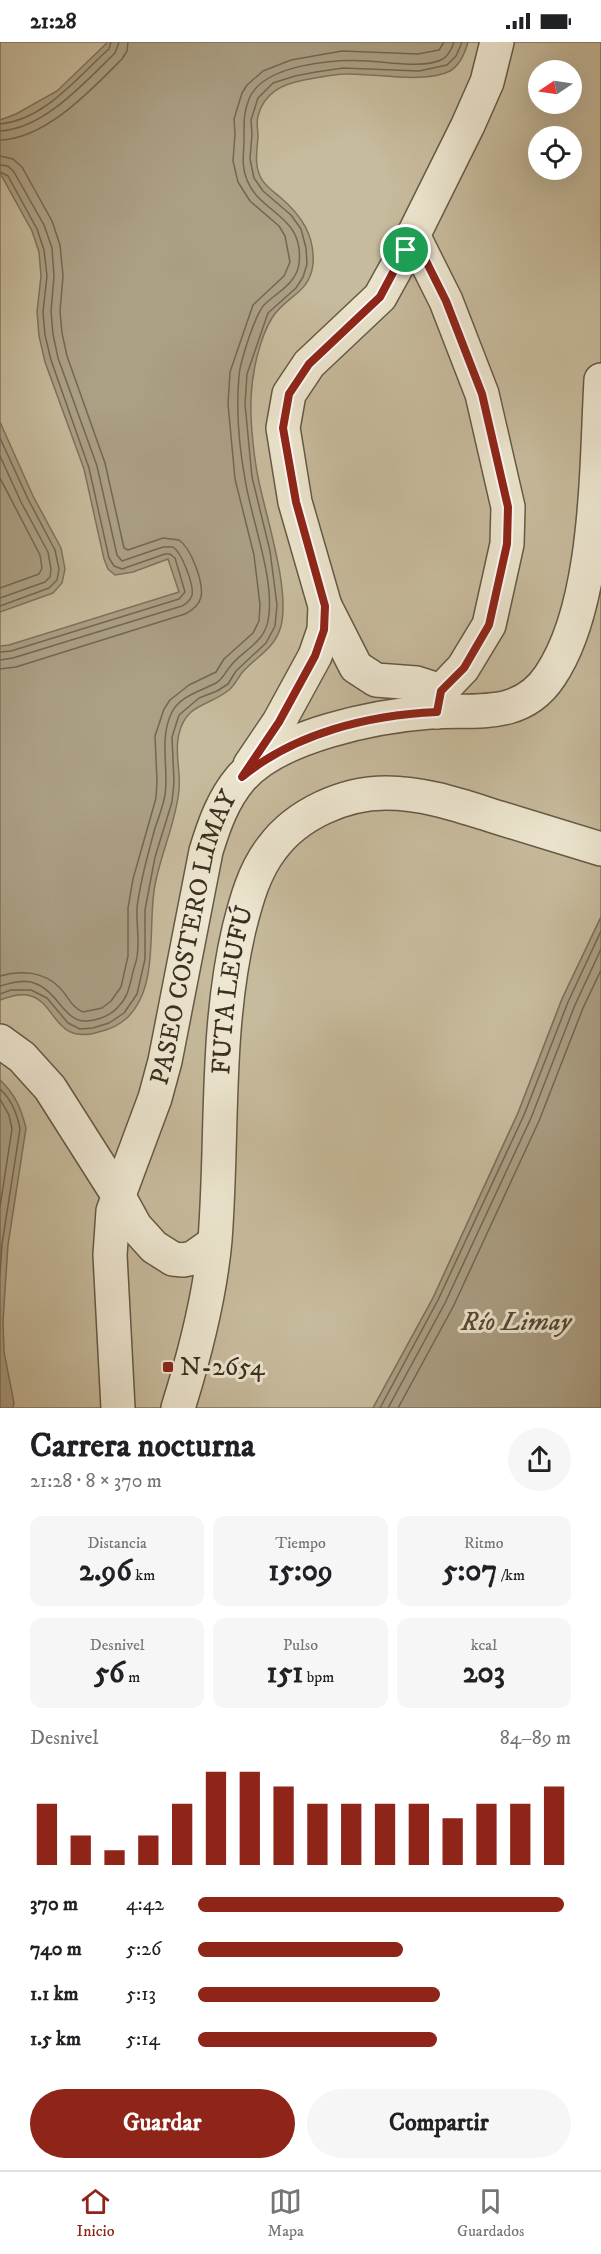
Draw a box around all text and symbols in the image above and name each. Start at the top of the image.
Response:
text: 21:28 [30,8,76,35]
north arrow [528,60,582,114]
map controls [528,60,582,180]
button: locate [528,126,582,180]
pin [380,224,431,275]
icon: arrive [389,233,422,266]
street label: PASEO COSTERO LIMAY [143,784,245,1088]
street label: FUTA LEUFÚ [205,902,261,1075]
water label: Río Limay [460,1305,572,1339]
place label: N-2654 [180,1351,266,1384]
marker: N-2654 [161,1360,175,1374]
text: Carrera nocturna [30,1426,255,1467]
button: share [508,1428,571,1491]
text: 21:28 · 8 × 370 m [30,1469,162,1494]
text: Distancia [87,1533,147,1553]
text: Tiempo [275,1533,326,1553]
text: Ritmo [464,1533,504,1553]
text: 2.96 [79,1553,132,1590]
text: 15:09 [268,1553,333,1590]
text: 5:07 [443,1553,497,1590]
text: km [132,1565,155,1585]
text: /km [497,1565,525,1585]
text: Desnivel [90,1635,145,1655]
text: Pulso [283,1635,318,1655]
text: kcal [471,1635,497,1655]
text: 56 [94,1655,125,1692]
text: 151 [267,1655,303,1692]
text: 203 [463,1655,505,1692]
text: m [125,1667,140,1687]
text: bpm [303,1667,334,1687]
text: Desnivel [30,1726,99,1751]
text: 84–89 m [500,1726,571,1751]
text: 370 m [30,1892,78,1917]
text: 4:42 [126,1892,164,1917]
text: 740 m [30,1937,82,1962]
text: 5:26 [126,1937,161,1962]
text: 1.1 km [30,1982,79,2007]
text: 5:13 [126,1982,156,2007]
text: 1.5 km [30,2027,81,2052]
text: 5:14 [126,2027,160,2052]
button: Guardar [30,2089,295,2158]
button: Compartir [307,2089,571,2158]
tab: Inicio [77,2185,114,2241]
tab: Mapa [268,2185,304,2241]
tab: Guardados [457,2185,524,2241]

